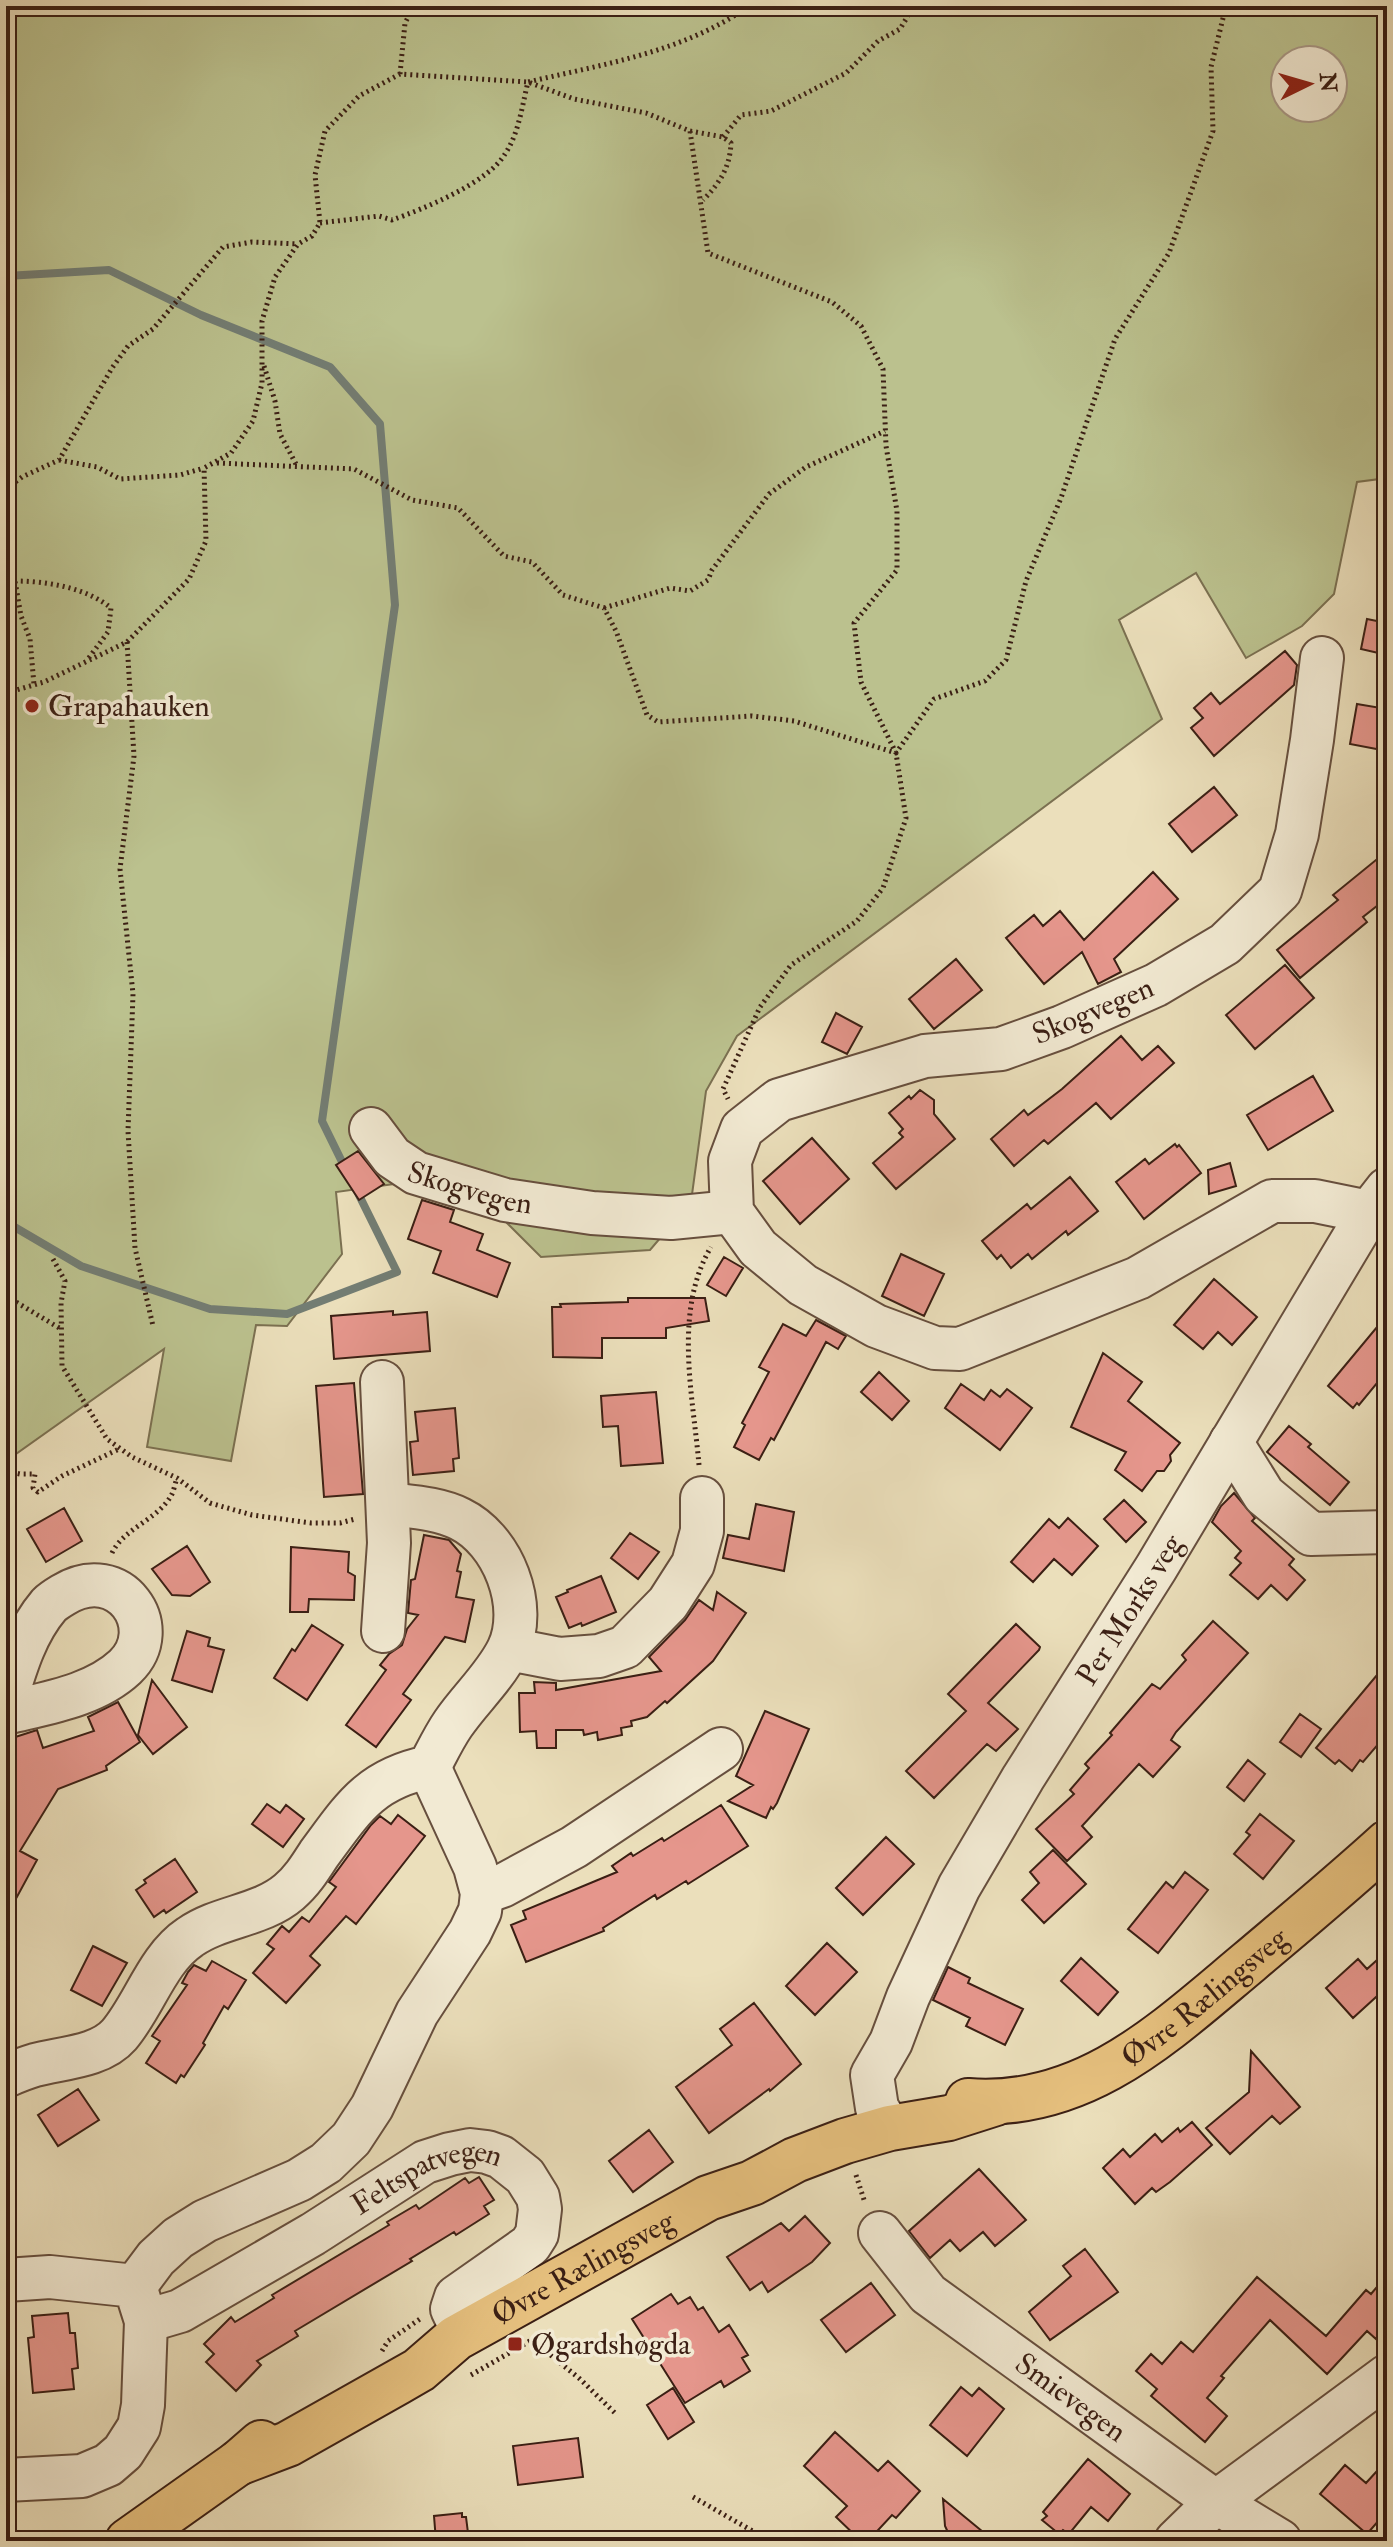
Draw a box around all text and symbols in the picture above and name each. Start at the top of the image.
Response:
north arrow [1269,44,1349,124]
text: N [1313,70,1343,94]
place label: Grapahauken [48,688,210,725]
marker: Grapahauken [23,697,41,715]
street label: Skogvegen [1027,969,1159,1053]
street label: Skogvegen [403,1153,535,1222]
street label: Per Morks veg [1068,1526,1191,1692]
street label: Øvre Rælingsveg [1114,1918,1296,2075]
street label: Feltspatvegen [344,2131,508,2223]
street label: Øvre Rælingsveg [485,2201,682,2333]
place label: Øgardshøgda [531,2326,691,2363]
marker: Øgardshøgda [506,2335,524,2353]
street label: Smievegen [1008,2345,1134,2450]

